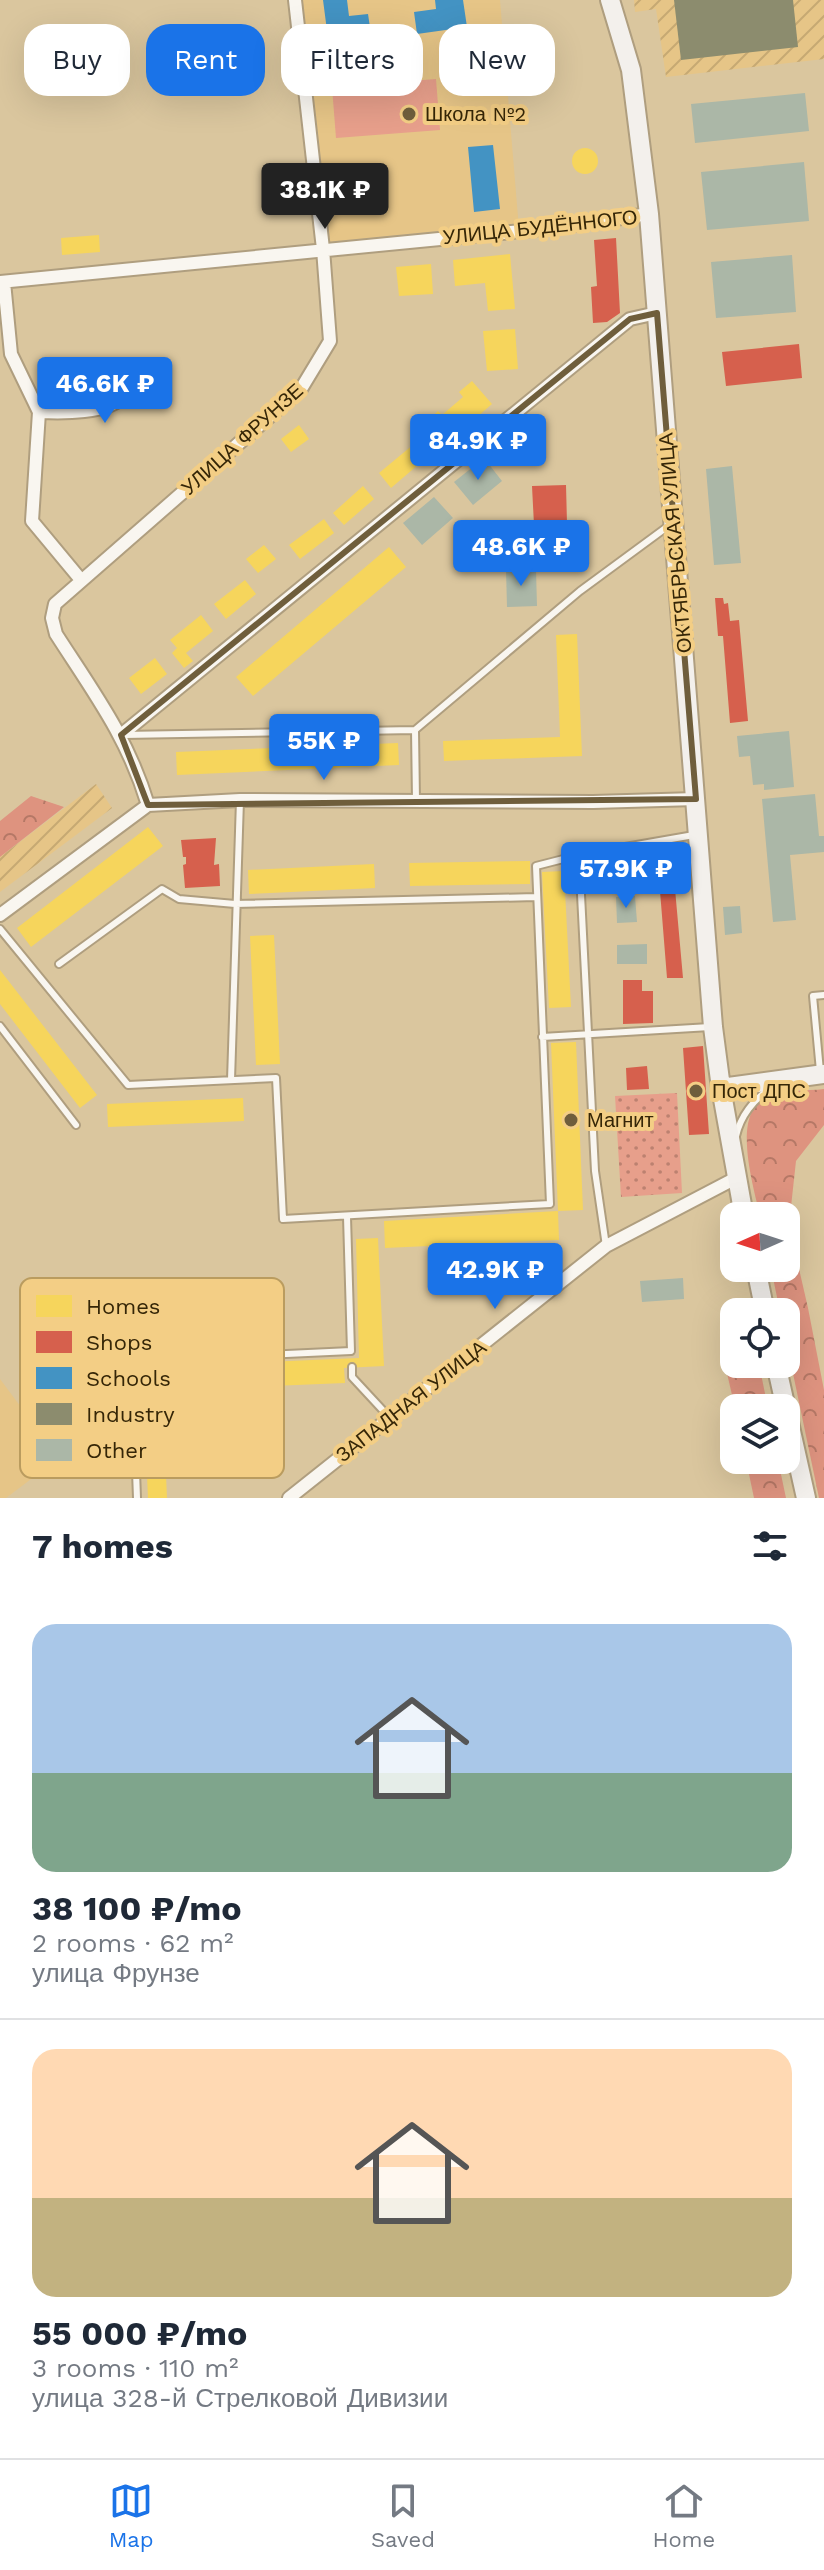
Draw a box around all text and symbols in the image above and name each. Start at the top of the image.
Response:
chip: Buy [24,24,130,96]
chip: Rent [146,24,265,96]
chip: Filters [281,24,423,96]
chip: New [439,24,555,96]
place label: Школа №2 [425,102,526,126]
marker: Школа №2 [400,105,418,123]
pin: 38.1K ₽ [251,163,399,231]
text: 38.1K ₽ [279,174,371,204]
street label: УЛИЦА БУДЁННОГО [441,205,639,249]
pin: 46.6K ₽ [31,357,179,425]
text: 46.6K ₽ [55,368,155,398]
street label: УЛИЦА ФРУНЗЕ [176,378,308,500]
pin: 84.9K ₽ [404,414,552,482]
text: 84.9K ₽ [428,425,528,455]
street label: ОКТЯБРЬСКАЯ УЛИЦА [653,431,697,654]
pin: 48.6K ₽ [447,520,595,588]
text: 48.6K ₽ [471,531,571,561]
pin: 55K ₽ [268,714,380,782]
text: 55K ₽ [287,725,361,755]
pin: 57.9K ₽ [552,842,700,910]
text: 57.9K ₽ [579,853,673,883]
place label: Пост ДПС [712,1079,806,1103]
marker: Пост ДПС [687,1082,705,1100]
place label: Магнит [587,1108,654,1132]
marker: Магнит [562,1111,580,1129]
north arrow [720,1202,800,1282]
map controls [720,1202,800,1474]
pin: 42.9K ₽ [421,1243,569,1311]
text: 42.9K ₽ [446,1254,544,1284]
legend [20,1278,284,1478]
text: Homes [86,1294,160,1319]
button: locate [720,1298,800,1378]
text: Shops [86,1330,152,1355]
street label: ЗАПАДНАЯ УЛИЦА [331,1335,491,1467]
text: Schools [86,1366,171,1391]
button: layers [720,1394,800,1474]
text: Industry [86,1402,175,1427]
text: Other [86,1438,147,1463]
icon: filters [748,1524,792,1568]
text: 7 homes [32,1526,173,1566]
icon: home [340,1676,484,1820]
text: 38 100 ₽/mo [32,1888,242,1928]
text: 2 rooms · 62 m² [32,1928,234,1958]
text: улица Фрунзе [32,1958,200,1988]
icon: home [340,2101,484,2245]
text: 55 000 ₽/mo [32,2313,247,2353]
text: 3 rooms · 110 m² [32,2353,239,2383]
text: улица 328-й Стрелковой Дивизии [32,2383,448,2413]
tab: Map [109,2479,154,2552]
tab: Saved [371,2479,435,2552]
tab: Home [652,2479,715,2552]

